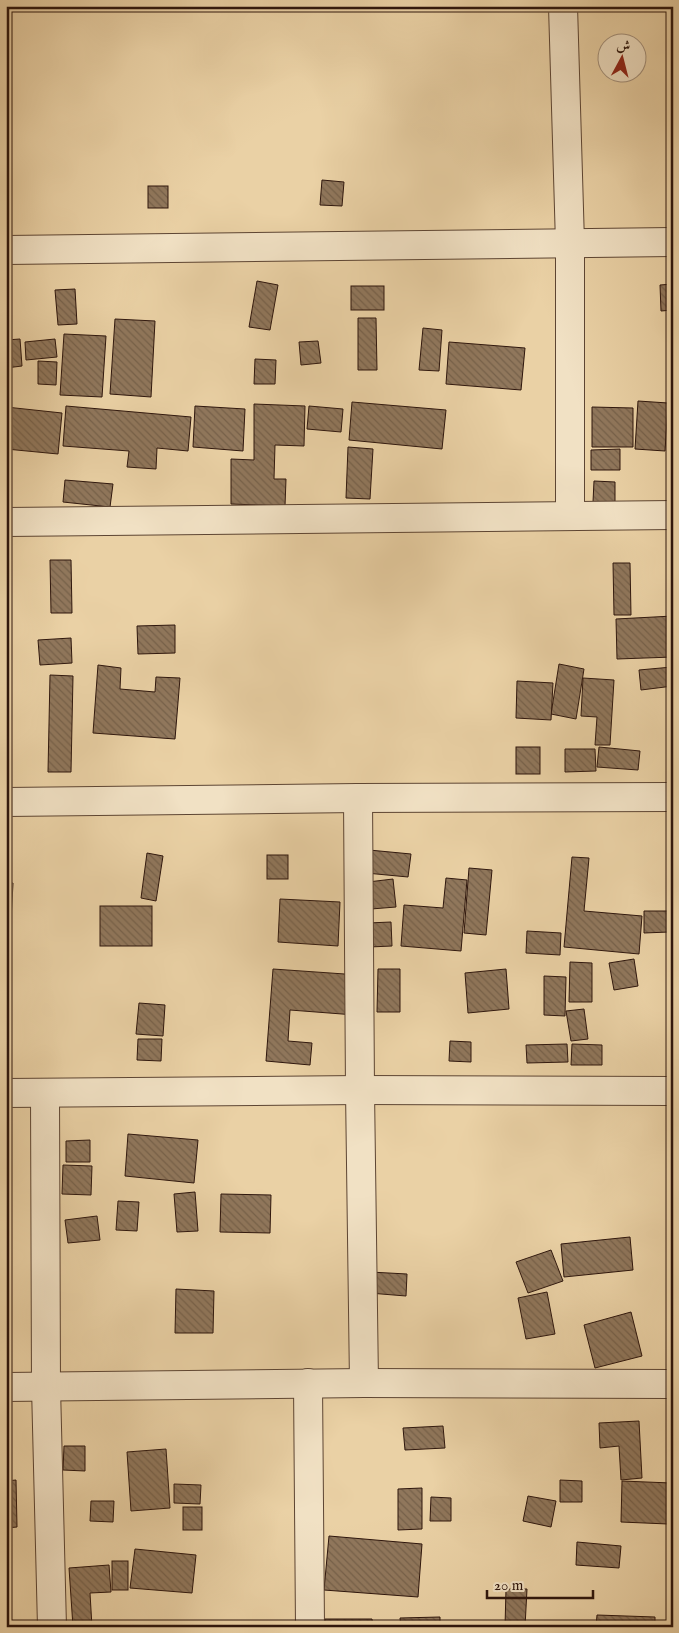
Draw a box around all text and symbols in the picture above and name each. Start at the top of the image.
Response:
north arrow [596,32,646,82]
text: ش [615,36,632,56]
scale bar [487,1568,593,1600]
text: 20 m [494,1576,524,1595]

